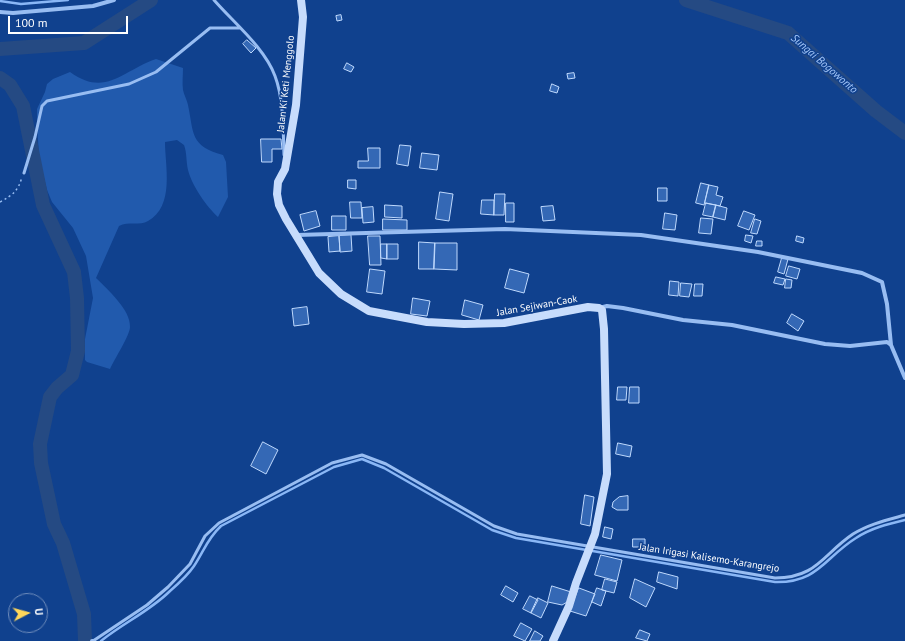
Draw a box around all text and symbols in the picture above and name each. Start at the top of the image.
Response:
scale bar [10,8,130,34]
text: 100 m [15,15,48,30]
water label: Sungai Bogowonto [788,32,860,96]
street label: Jalan Ki Keti Menggolo [275,35,297,133]
street label: Jalan Sejiwan-Caok [496,293,578,319]
street label: Jalan Irigasi Kalisemo-Karangrejo [638,541,780,575]
north arrow [8,593,48,633]
text: U [32,608,46,616]

